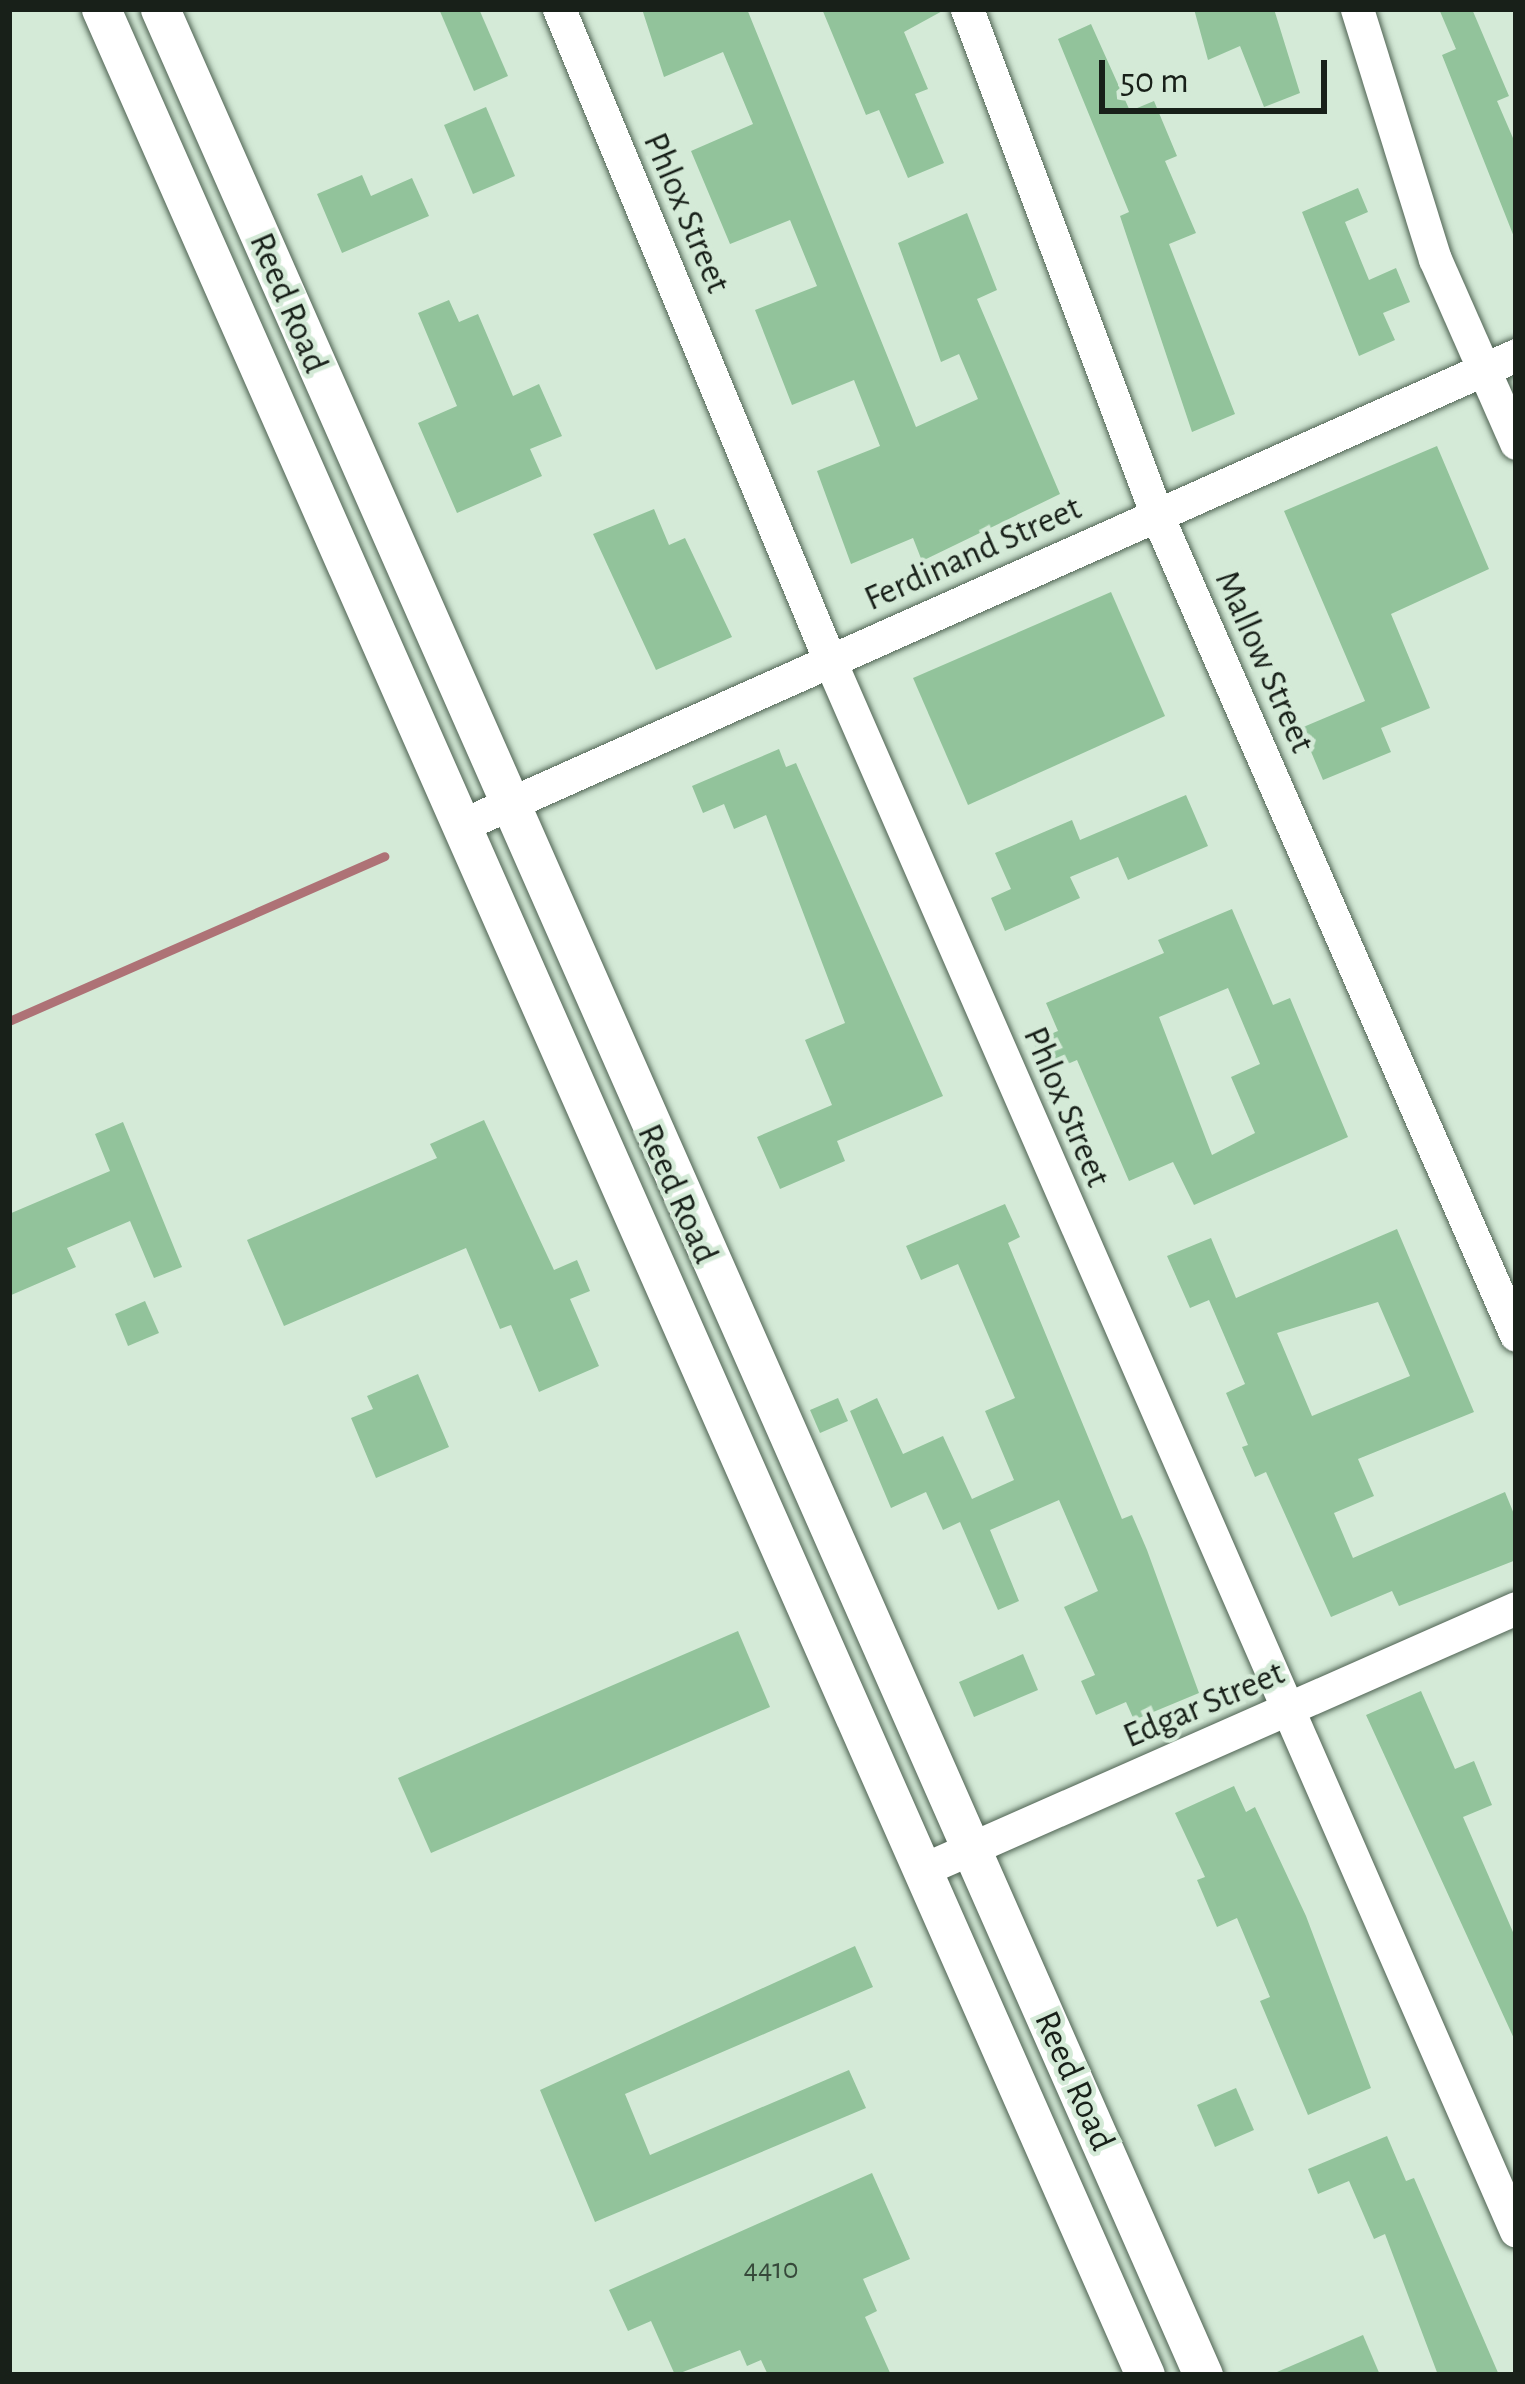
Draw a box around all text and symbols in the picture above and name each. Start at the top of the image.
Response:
scale bar [1105,36,1333,110]
text: 50 m [1120,63,1189,99]
street label: Phlox Street [633,126,739,300]
street label: Reed Road [239,226,337,380]
street label: Ferdinand Street [858,487,1088,621]
street label: Mallow Street [1205,564,1323,760]
street label: Phlox Street [1013,1020,1119,1194]
street label: Reed Road [627,1118,727,1270]
street label: Edgar Street [1117,1652,1291,1758]
street label: Reed Road [1024,2005,1124,2157]
house number: 4410 [743,2251,799,2287]

